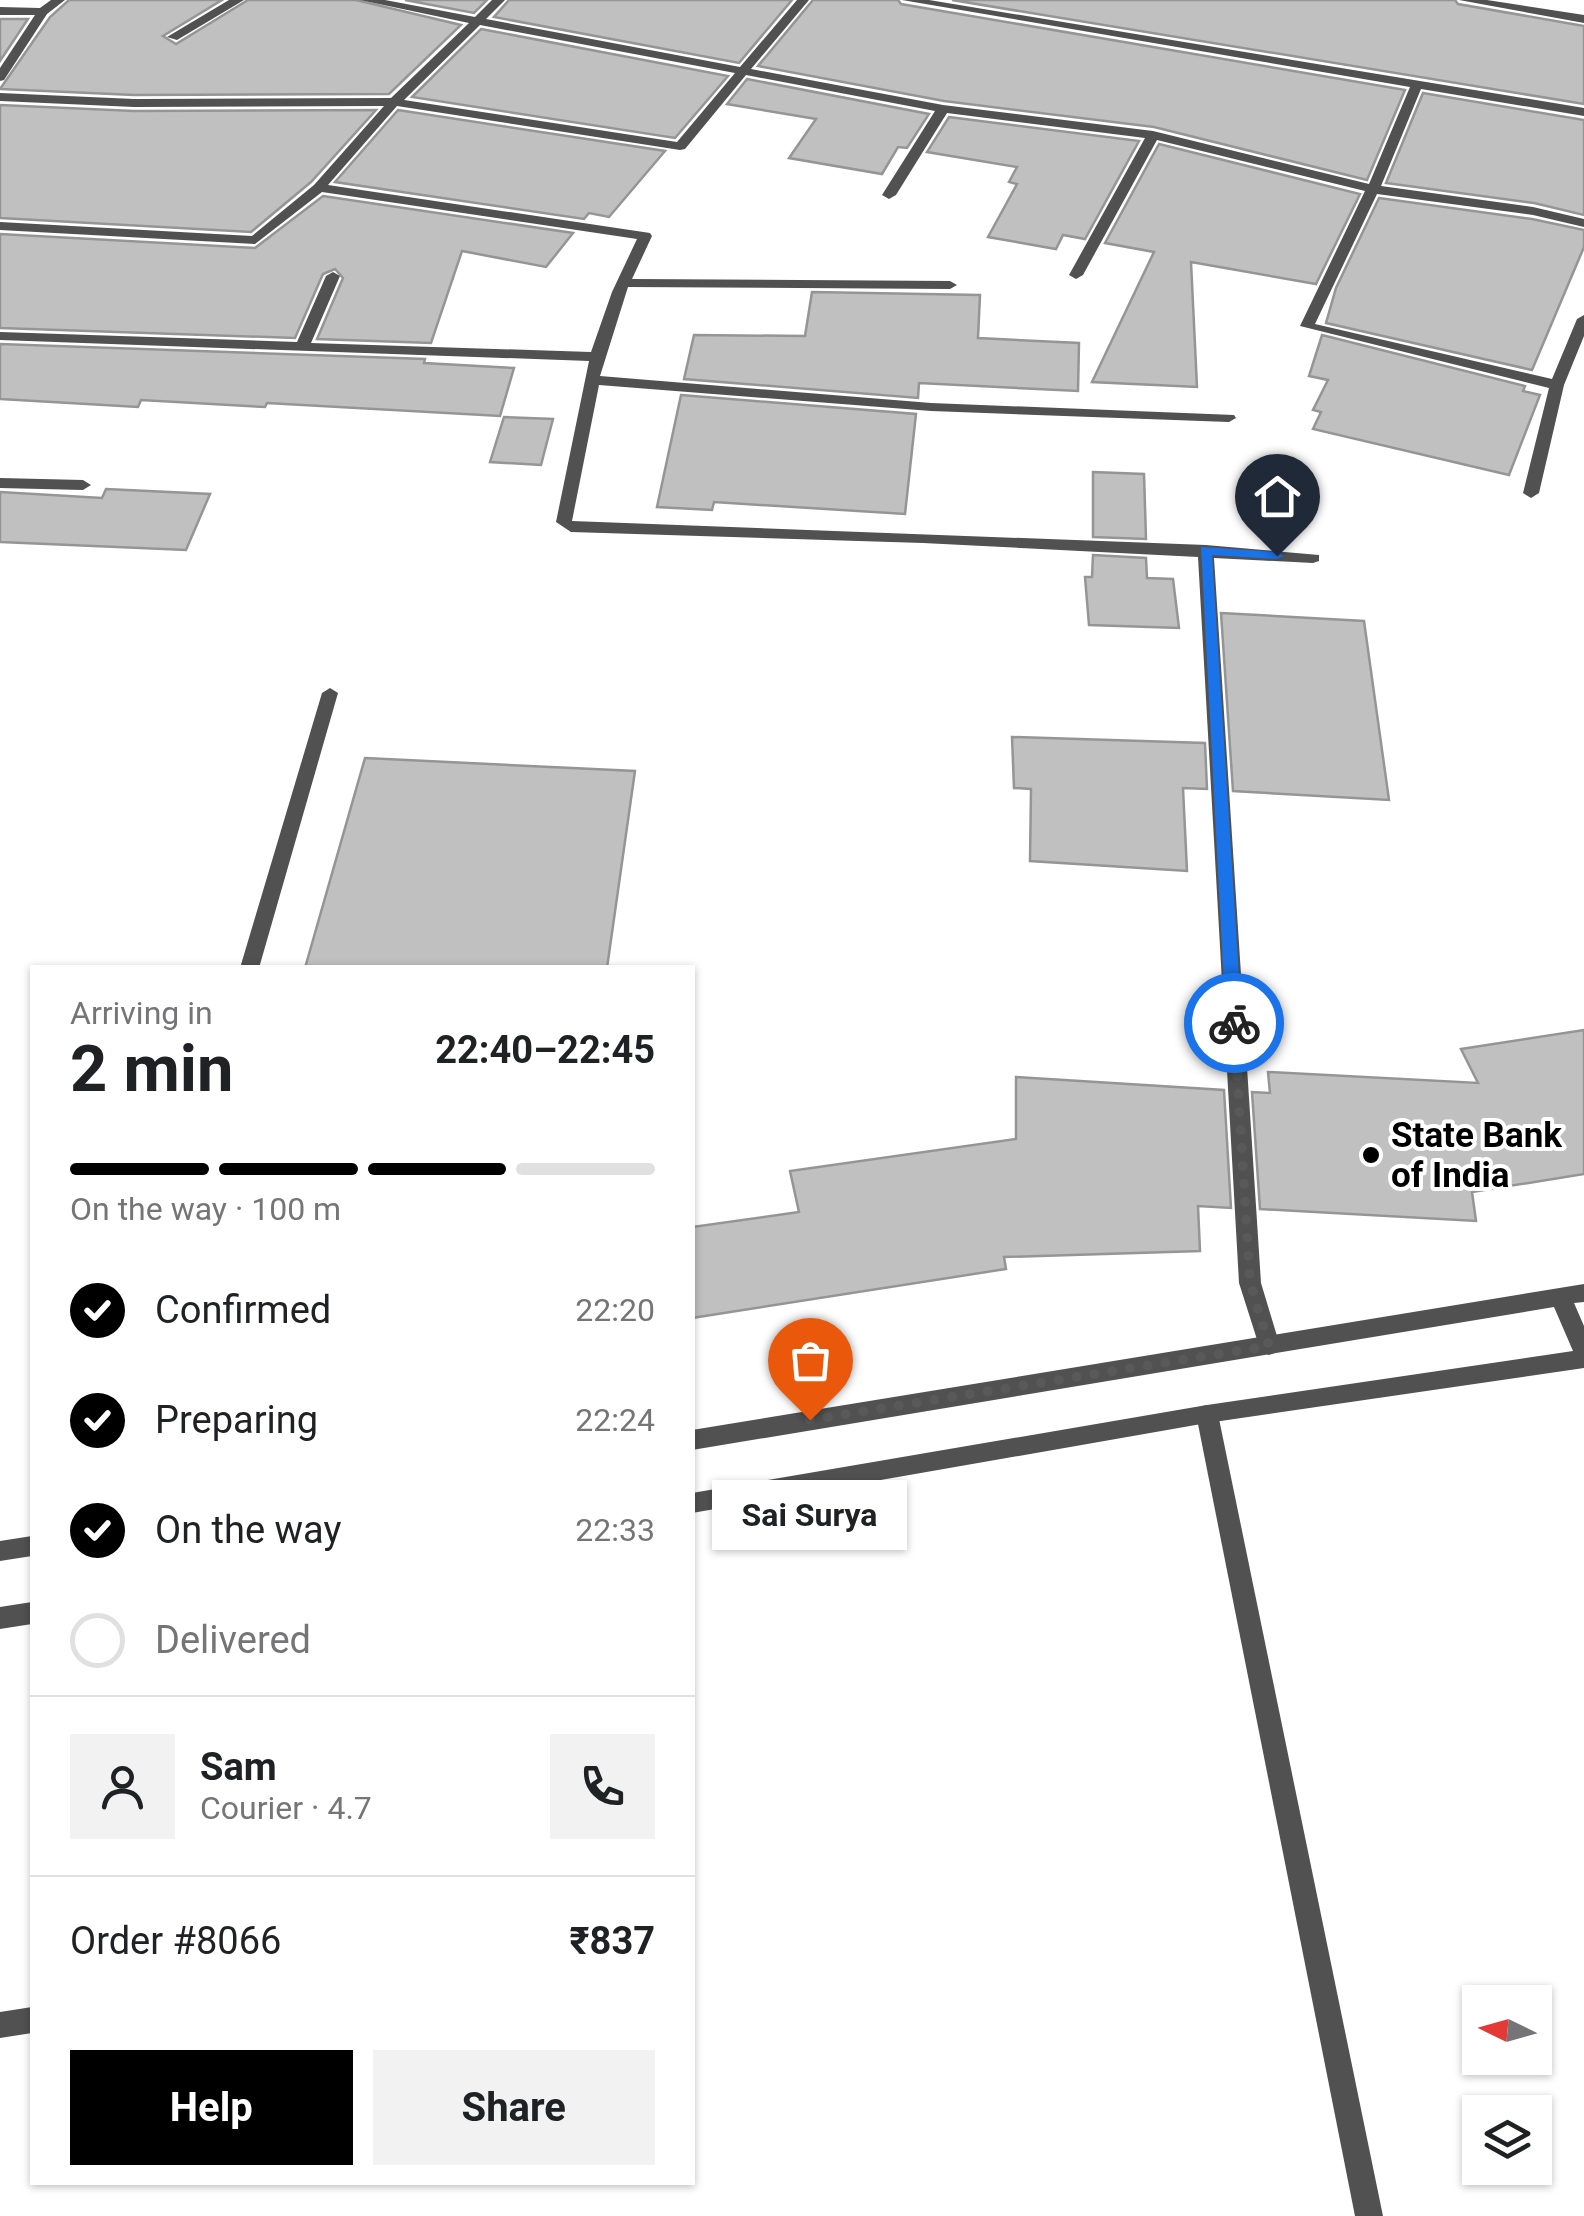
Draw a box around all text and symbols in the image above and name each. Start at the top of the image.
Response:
pin [1235,454,1320,557]
icon: home [1250,469,1305,524]
courier [1184,973,1284,1073]
text: Arriving in [70,994,213,1032]
icon: bike [1207,996,1262,1051]
text: 22:40–22:45 [435,1028,655,1072]
text: 2 min [70,1031,233,1107]
place label: State Bank of India [1391,1115,1563,1196]
marker: State Bank of India [1360,1144,1382,1166]
text: On the way · 100 m [70,1190,341,1228]
icon: check [70,1283,125,1338]
text: Confirmed [155,1288,331,1332]
text: 22:20 [575,1291,655,1329]
pin [768,1318,853,1421]
icon: bag [783,1333,838,1388]
icon: check [70,1393,125,1448]
text: Preparing [155,1398,318,1442]
text: 22:24 [575,1401,655,1439]
callout: Sai Surya [712,1480,908,1550]
text: Sai Surya [742,1496,877,1534]
icon: check [70,1503,125,1558]
text: On the way [155,1508,341,1552]
text: 22:33 [575,1511,655,1549]
text: Delivered [155,1618,311,1662]
button: person [70,1734,175,1839]
button: phone [550,1734,655,1839]
text: Sam [200,1745,277,1789]
text: Courier · 4.7 [200,1789,372,1827]
text: Order #8066 [70,1919,281,1963]
text: ₹837 [570,1919,655,1963]
north arrow [1462,1985,1552,2075]
map controls [1462,1985,1552,2185]
button: Help [70,2050,353,2165]
button: Share [373,2050,655,2165]
button: layers [1462,2095,1552,2185]

